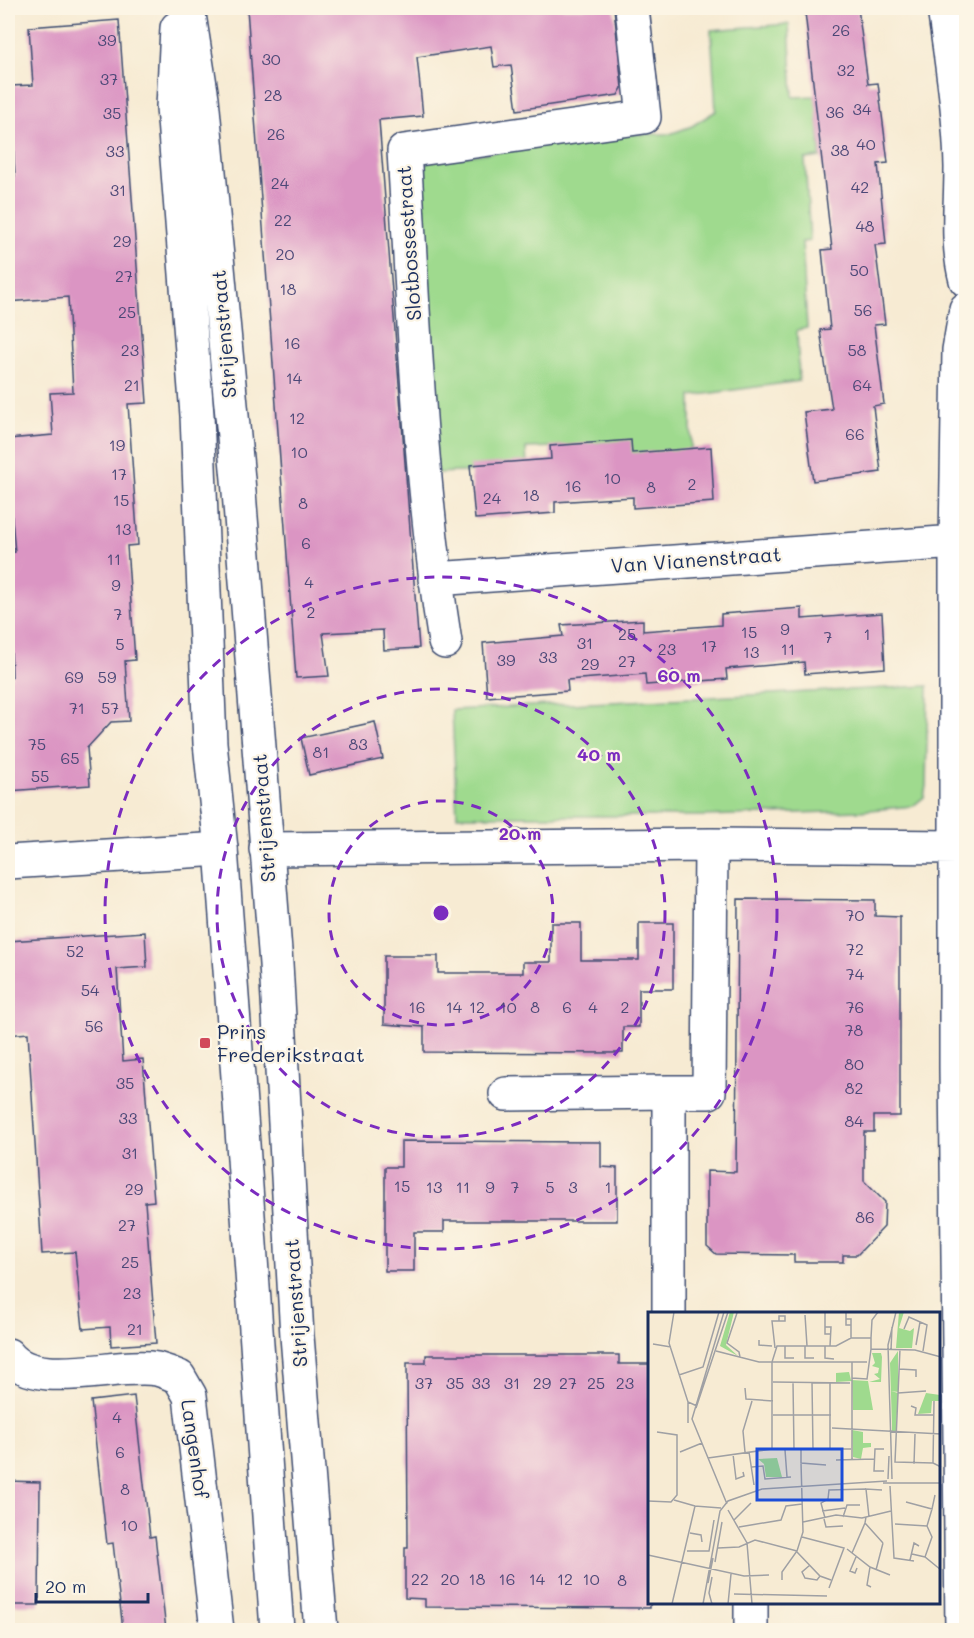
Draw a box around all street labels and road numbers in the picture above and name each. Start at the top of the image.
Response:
street label: Slotbossestraat [390,165,426,322]
street label: Strijenstraat [204,269,242,399]
street label: Van Vianenstraat [610,540,782,578]
street label: Strijenstraat [246,753,280,883]
street label: Strijenstraat [278,1238,312,1368]
street label: Langenhof [176,1398,216,1501]

